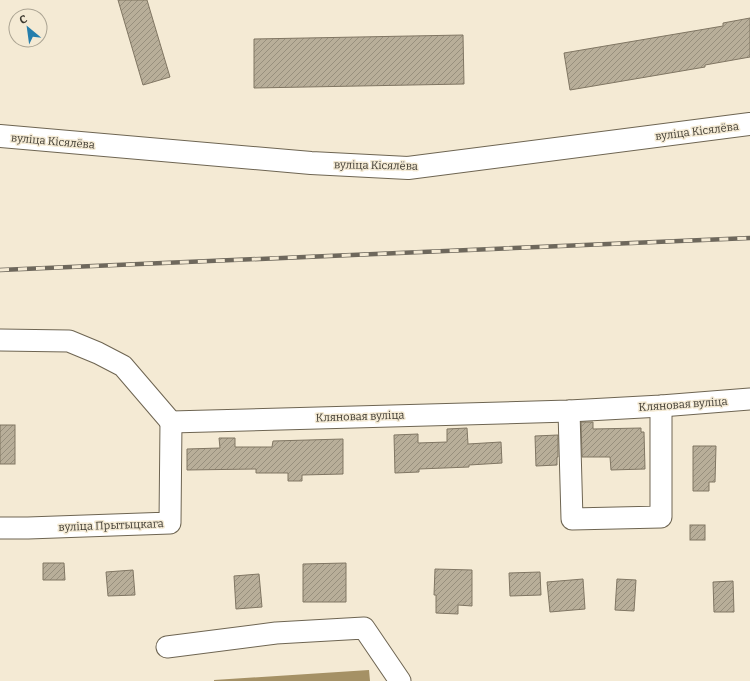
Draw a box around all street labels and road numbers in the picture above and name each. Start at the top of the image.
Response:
street label: вуліца Кісялёва [655,120,740,143]
street label: вуліца Кісялёва [11,131,95,152]
street label: вуліца Кісялёва [334,158,418,173]
street label: Кляновая вуліца [638,395,728,414]
street label: Кляновая вуліца [315,408,405,425]
street label: вуліца Прытыцкага [58,517,164,534]

